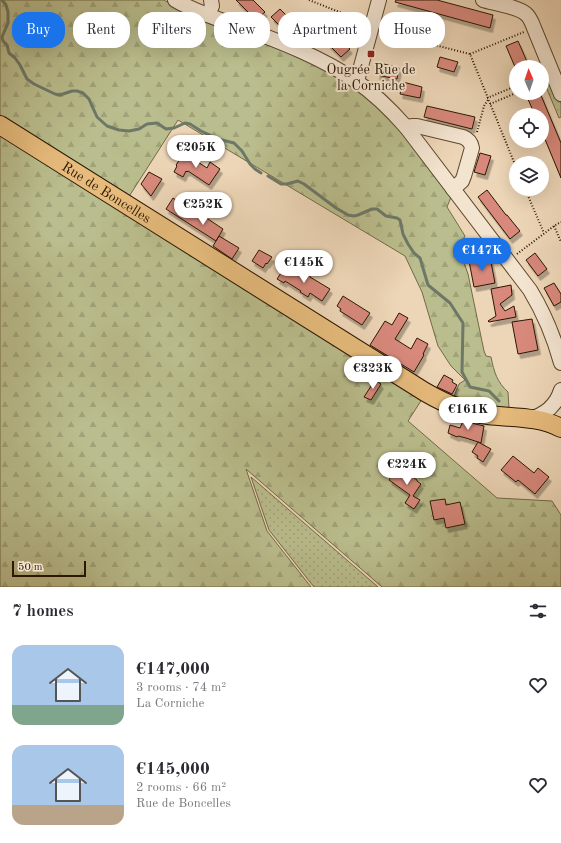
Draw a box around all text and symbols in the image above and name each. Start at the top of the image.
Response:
chip: Buy [12,12,65,48]
chip: Rent [73,12,130,48]
chip: Filters [138,12,206,48]
chip: New [214,12,270,48]
chip: Apartment [278,12,371,48]
chip: House [379,12,445,48]
marker: Ougrée Rue de la Corniche [366,49,376,59]
north arrow [509,60,549,100]
map controls [509,60,549,196]
place label: Ougrée Rue de la Corniche [327,63,415,93]
button: locate [509,108,549,148]
pin: €205K [168,135,224,169]
text: €205K [176,141,216,154]
button: layers [509,156,549,196]
street label: Rue de Boncelles [59,160,153,226]
pin: €252K [175,192,231,226]
text: €252K [183,198,223,211]
pin: €147K [454,238,510,272]
text: €147K [462,244,502,257]
pin: €145K [276,250,332,284]
text: €145K [284,256,324,269]
pin: €323K [345,356,401,390]
text: €323K [353,362,393,375]
pin: €161K [440,397,496,431]
text: €161K [448,403,488,416]
pin: €224K [379,452,435,486]
text: €224K [387,458,427,471]
scale bar [12,559,86,578]
text: 50 m [18,562,43,573]
icon: filters [527,600,549,622]
text: 7 homes [12,603,74,620]
icon: home [44,661,92,709]
text: €147,000 [136,661,210,678]
icon: heart [527,674,549,696]
text: 3 rooms · 74 m² [136,681,226,694]
text: La Corniche [136,697,205,710]
icon: home [44,761,92,809]
text: €145,000 [136,761,210,778]
icon: heart [527,774,549,796]
text: 2 rooms · 66 m² [136,781,226,794]
text: Rue de Boncelles [136,797,231,810]

